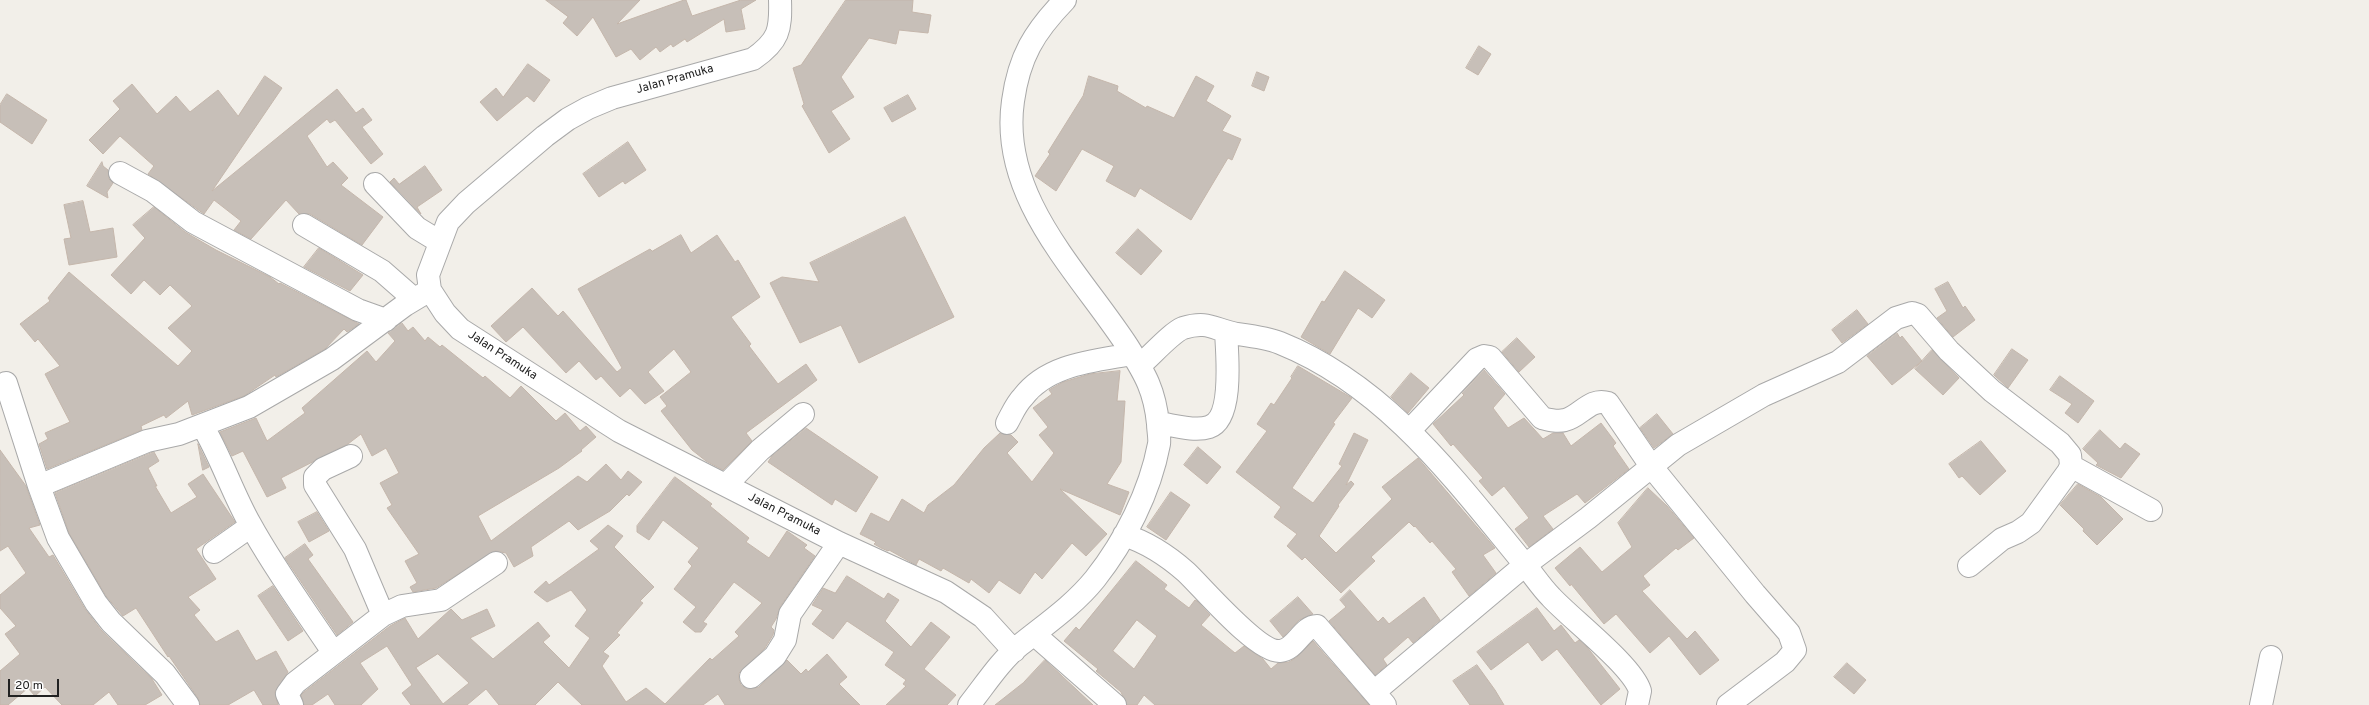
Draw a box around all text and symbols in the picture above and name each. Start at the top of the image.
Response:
street label: Jalan Pramuka [635,62,715,98]
street label: Jalan Pramuka [465,328,539,384]
street label: Jalan Pramuka [745,490,823,540]
scale bar [10,671,61,697]
text: 20 m [15,678,43,694]

